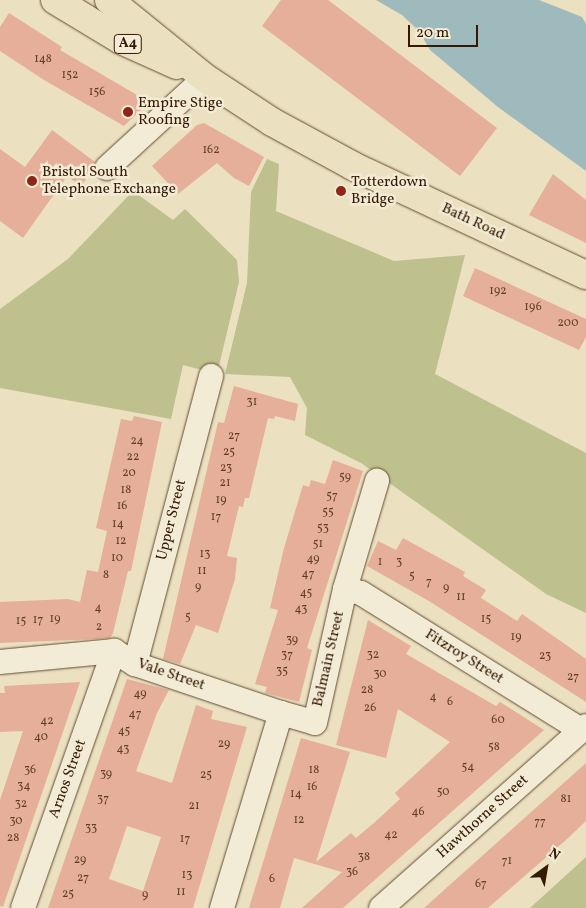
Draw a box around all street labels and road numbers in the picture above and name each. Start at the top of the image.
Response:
road number: A4 [113,33,143,56]
street label: Bath Road [439,200,507,244]
street label: Upper Street [153,478,191,562]
street label: Balmain Street [309,609,349,709]
street label: Fitzroy Street [421,626,507,688]
street label: Vale Street [135,655,207,695]
street label: Arnos Street [45,737,91,821]
street label: Hawthorne Street [434,771,532,863]

